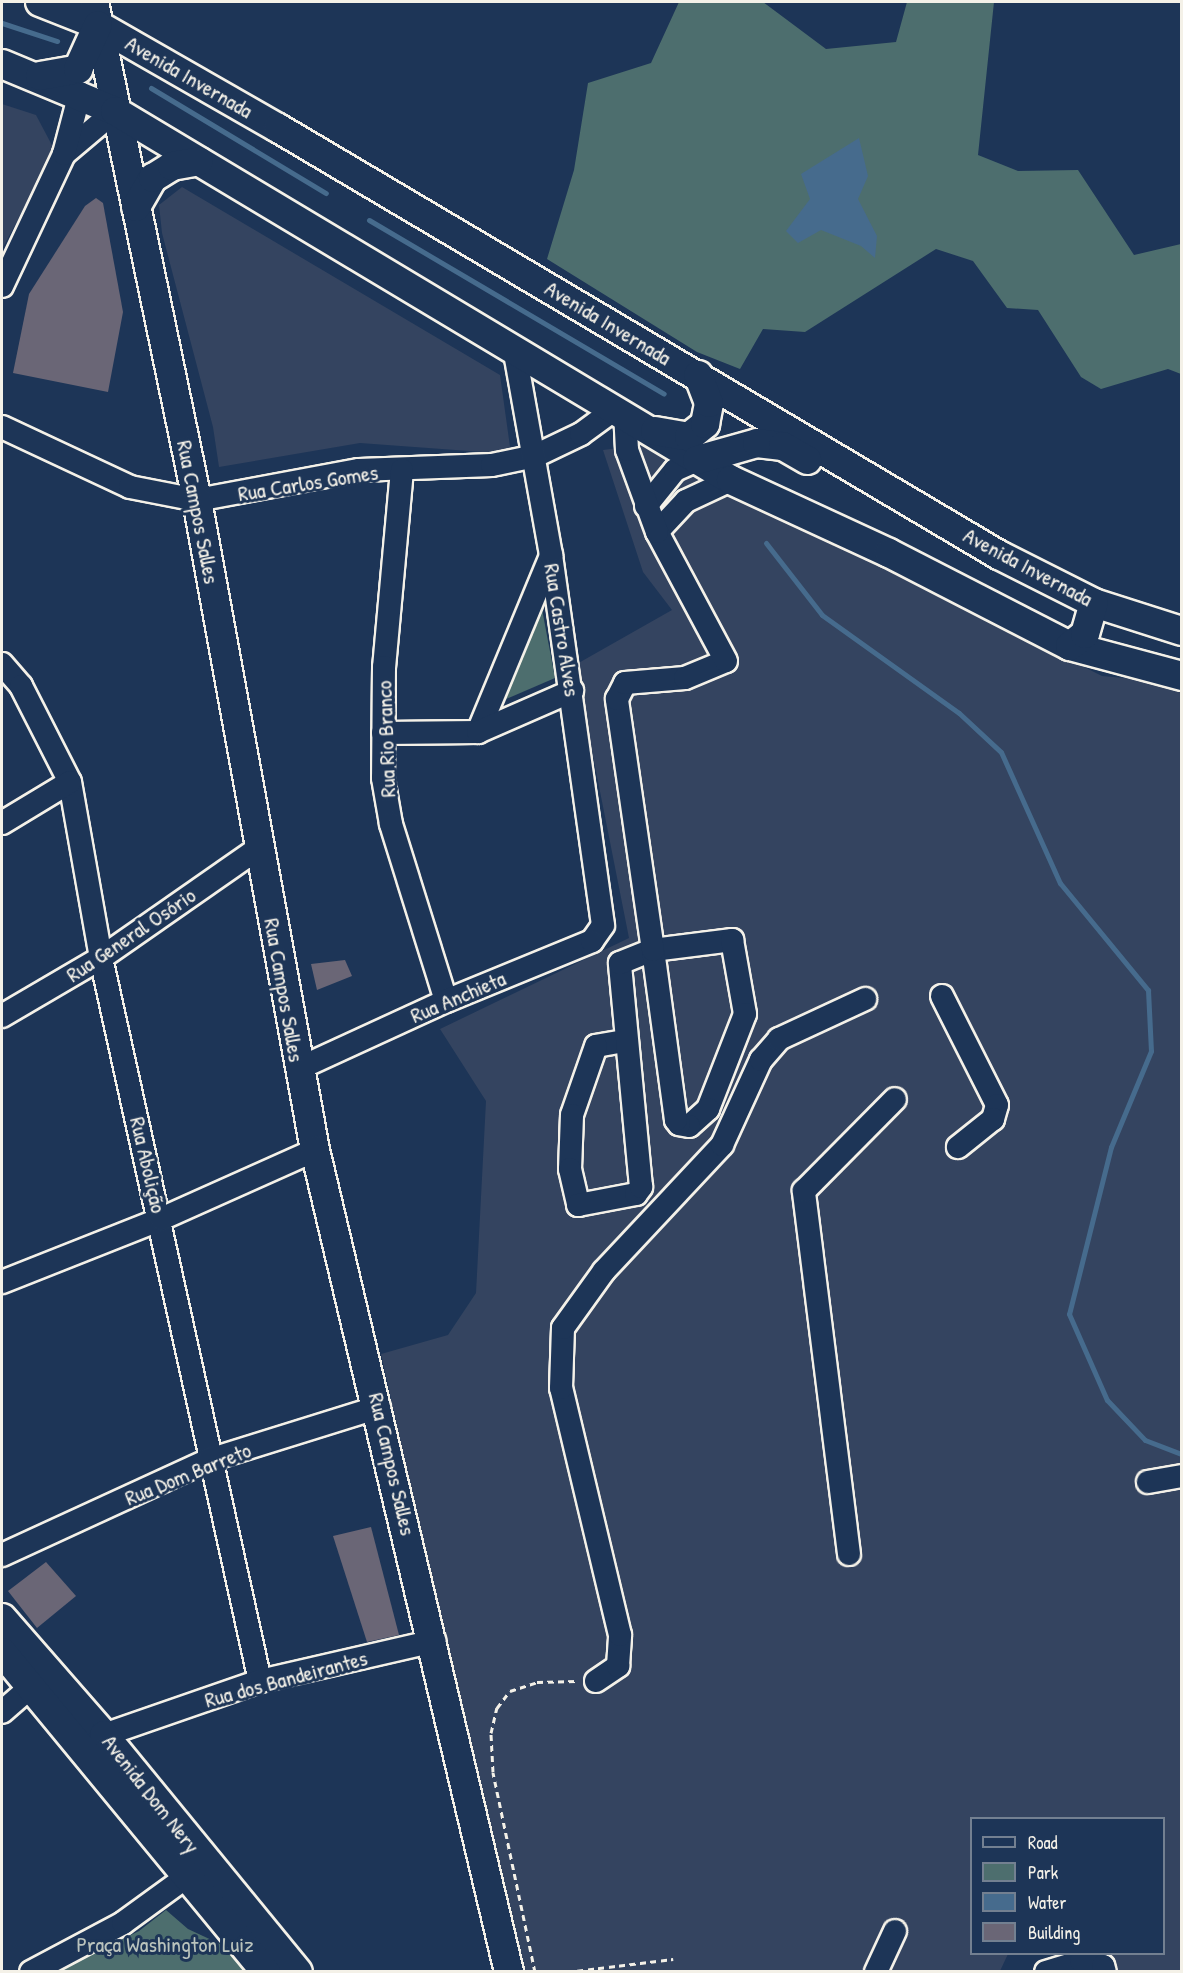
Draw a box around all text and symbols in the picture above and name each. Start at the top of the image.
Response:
street label: Avenida Invernada [121,30,257,124]
street label: Avenida Invernada [540,275,676,371]
street label: Rua Campos Salles [171,438,225,586]
street label: Rua Carlos Gomes [236,459,380,507]
street label: Avenida Invernada [959,522,1097,612]
street label: Rua Castro Alves [538,562,586,698]
street label: Rua Rio Branco [371,680,401,798]
street label: Rua General Osório [61,882,201,988]
street label: Rua Campos Salles [258,916,310,1064]
street label: Rua Anchieta [406,965,510,1029]
street label: Rua Abolição [124,1114,172,1216]
street label: Rua Campos Salles [363,1390,421,1538]
street label: Rua Dom Barreto [121,1437,255,1511]
street label: Rua dos Bandeirantes [202,1645,370,1713]
street label: Avenida Dom Nery [97,1730,205,1858]
legend [970,1817,1165,1955]
text: Road [1028,1830,1058,1855]
text: Park [1028,1860,1058,1885]
text: Water [1028,1890,1066,1915]
text: Building [1028,1920,1080,1945]
park label: Praça Washington Luiz [76,1932,254,1958]

